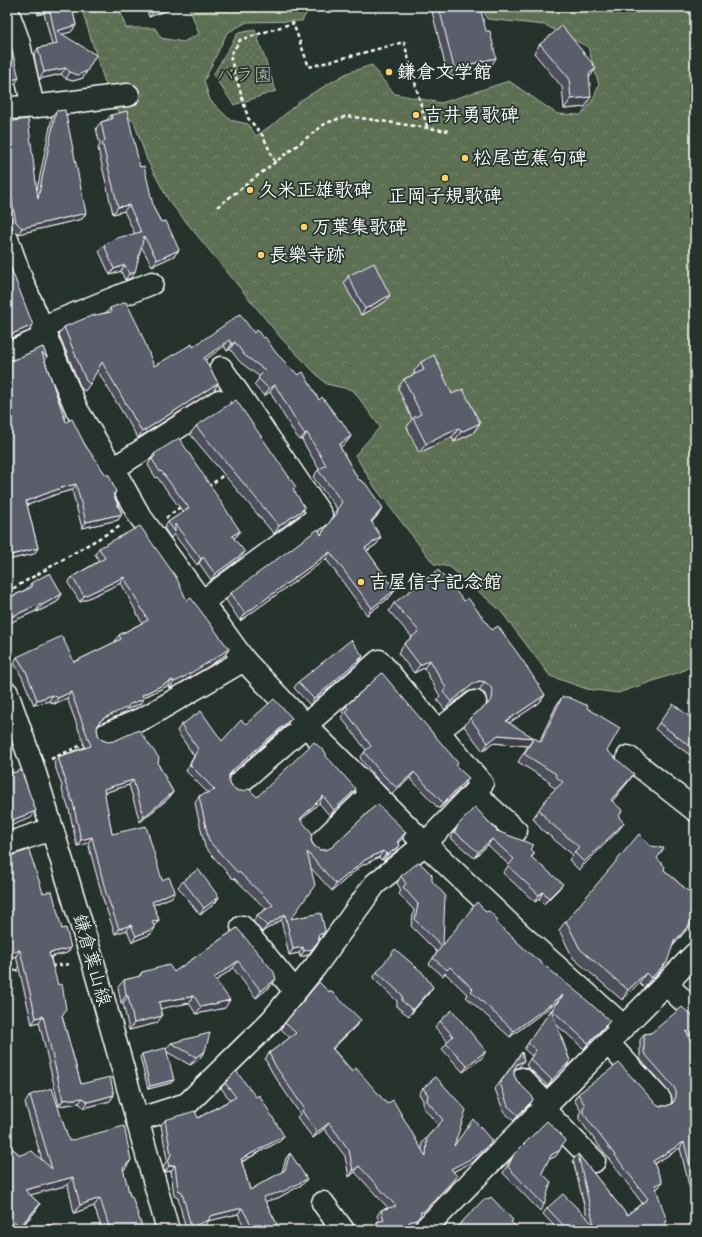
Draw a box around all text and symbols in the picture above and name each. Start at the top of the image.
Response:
place label: 鎌倉文学館 [397,60,492,84]
park label: バラ園 [215,63,273,87]
marker: 鎌倉文学館 [384,67,394,77]
place label: 吉井勇歌碑 [424,103,519,127]
marker: 吉井勇歌碑 [411,110,421,120]
place label: 松尾芭蕉句碑 [473,146,587,170]
marker: 松尾芭蕉句碑 [460,153,470,163]
marker: 正岡子規歌碑 [440,173,450,183]
place label: 久米正雄歌碑 [258,178,372,202]
place label: 正岡子規歌碑 [388,184,502,208]
marker: 久米正雄歌碑 [245,185,255,195]
place label: 万葉集歌碑 [312,215,407,239]
marker: 万葉集歌碑 [299,222,309,232]
place label: 長樂寺跡 [269,243,345,267]
marker: 長樂寺跡 [256,250,266,260]
place label: 吉屋信子記念館 [369,570,502,594]
marker: 吉屋信子記念館 [356,577,366,587]
street label: 鎌倉葉山線 [67,911,117,1009]

